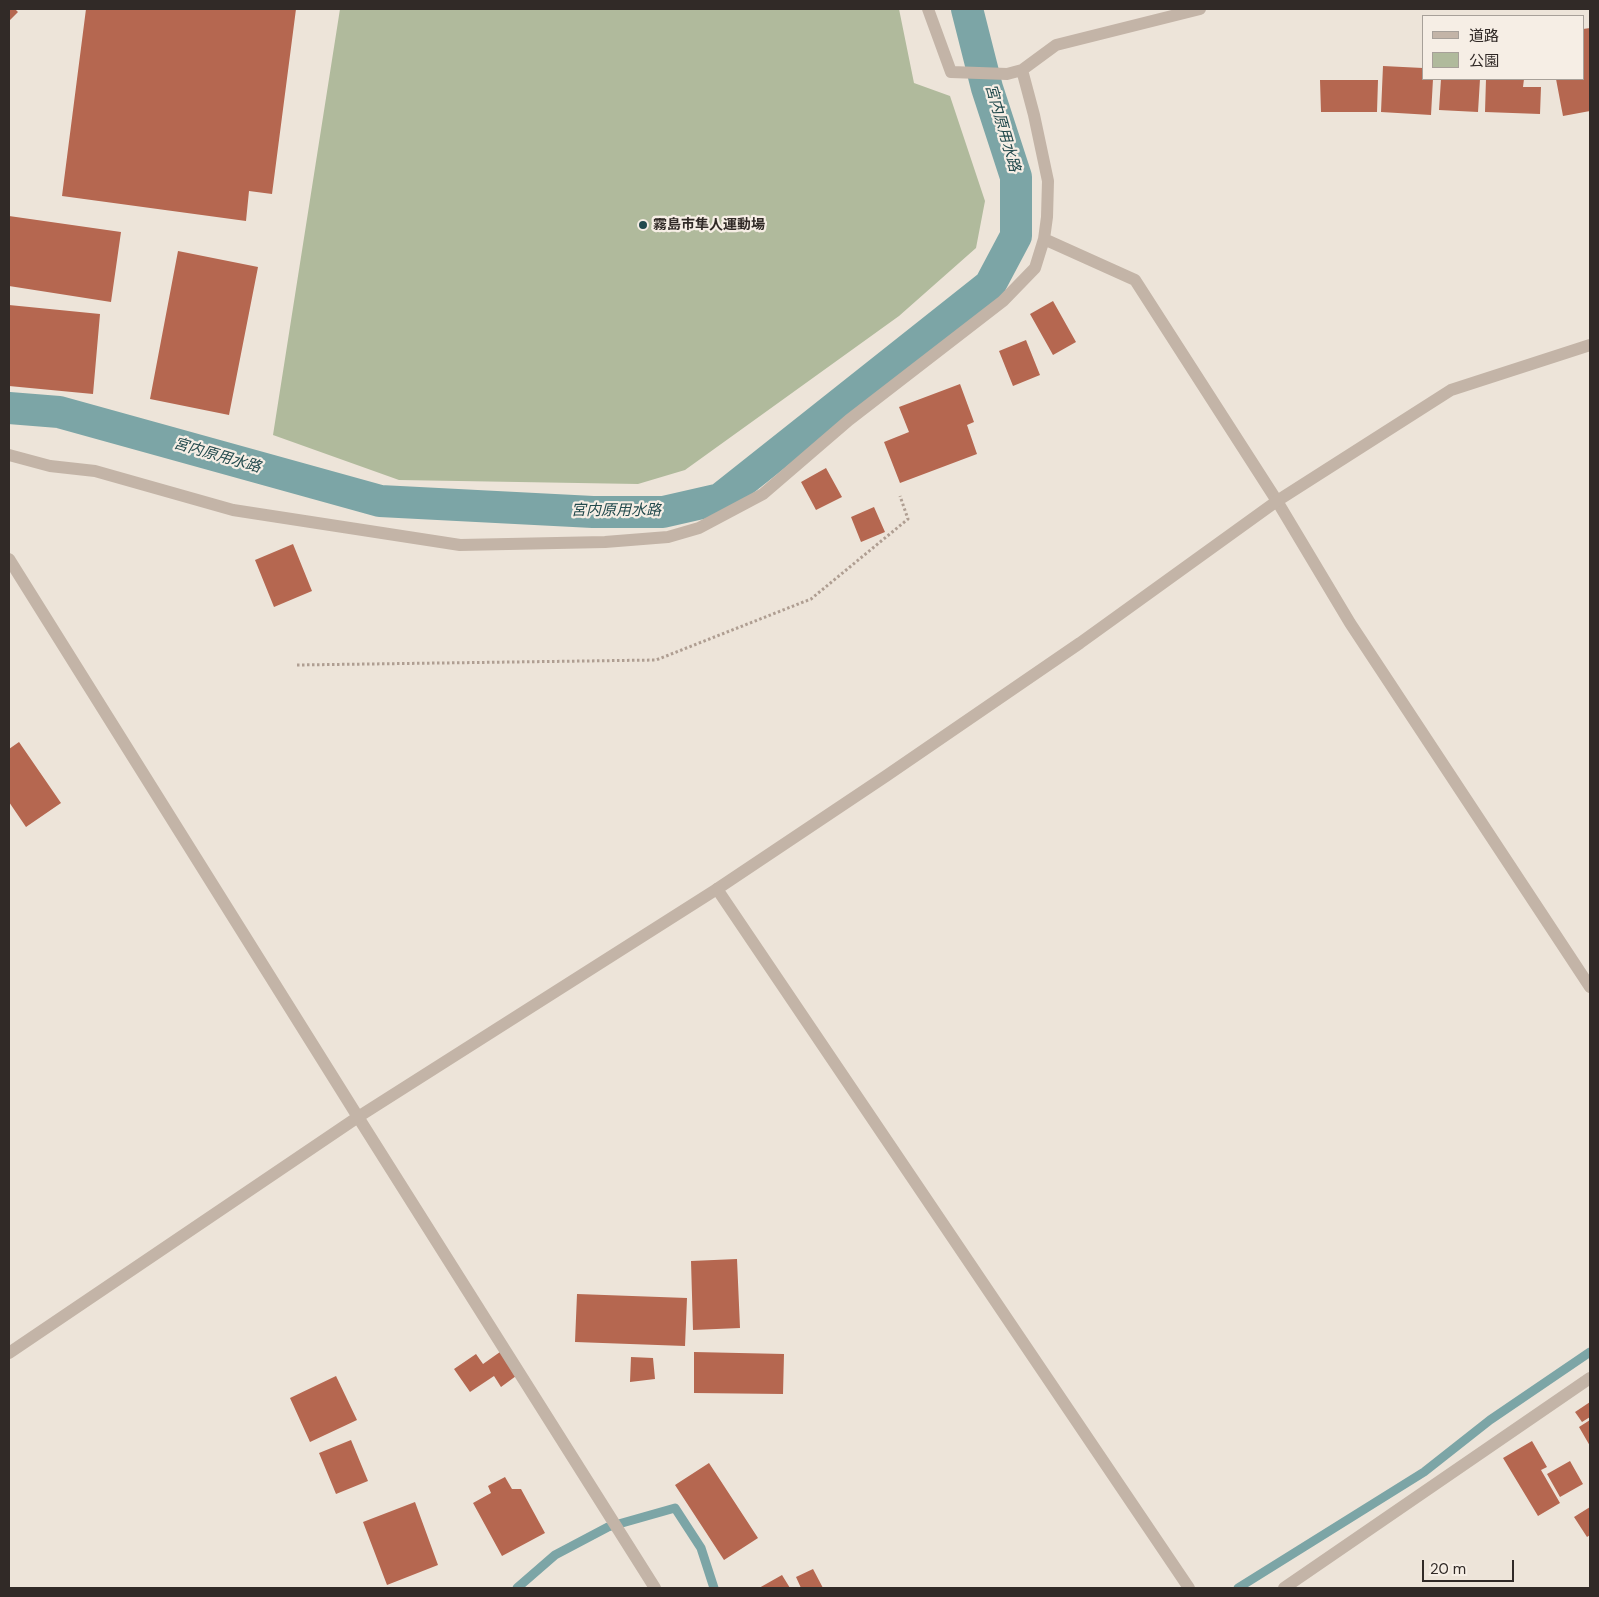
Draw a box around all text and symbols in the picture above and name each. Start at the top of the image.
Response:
legend [1422,15,1584,80]
text: 道路 [1469,26,1499,46]
text: 公園 [1469,51,1499,71]
water label: 宮内原用水路 [981,82,1023,174]
place label: 霧島市隼人運動場 [653,217,765,233]
marker: 霧島市隼人運動場 [637,219,649,231]
water label: 宮内原用水路 [171,435,263,477]
water label: 宮内原用水路 [571,502,661,520]
scale bar [1424,1550,1516,1582]
text: 20 m [1430,1559,1466,1579]

